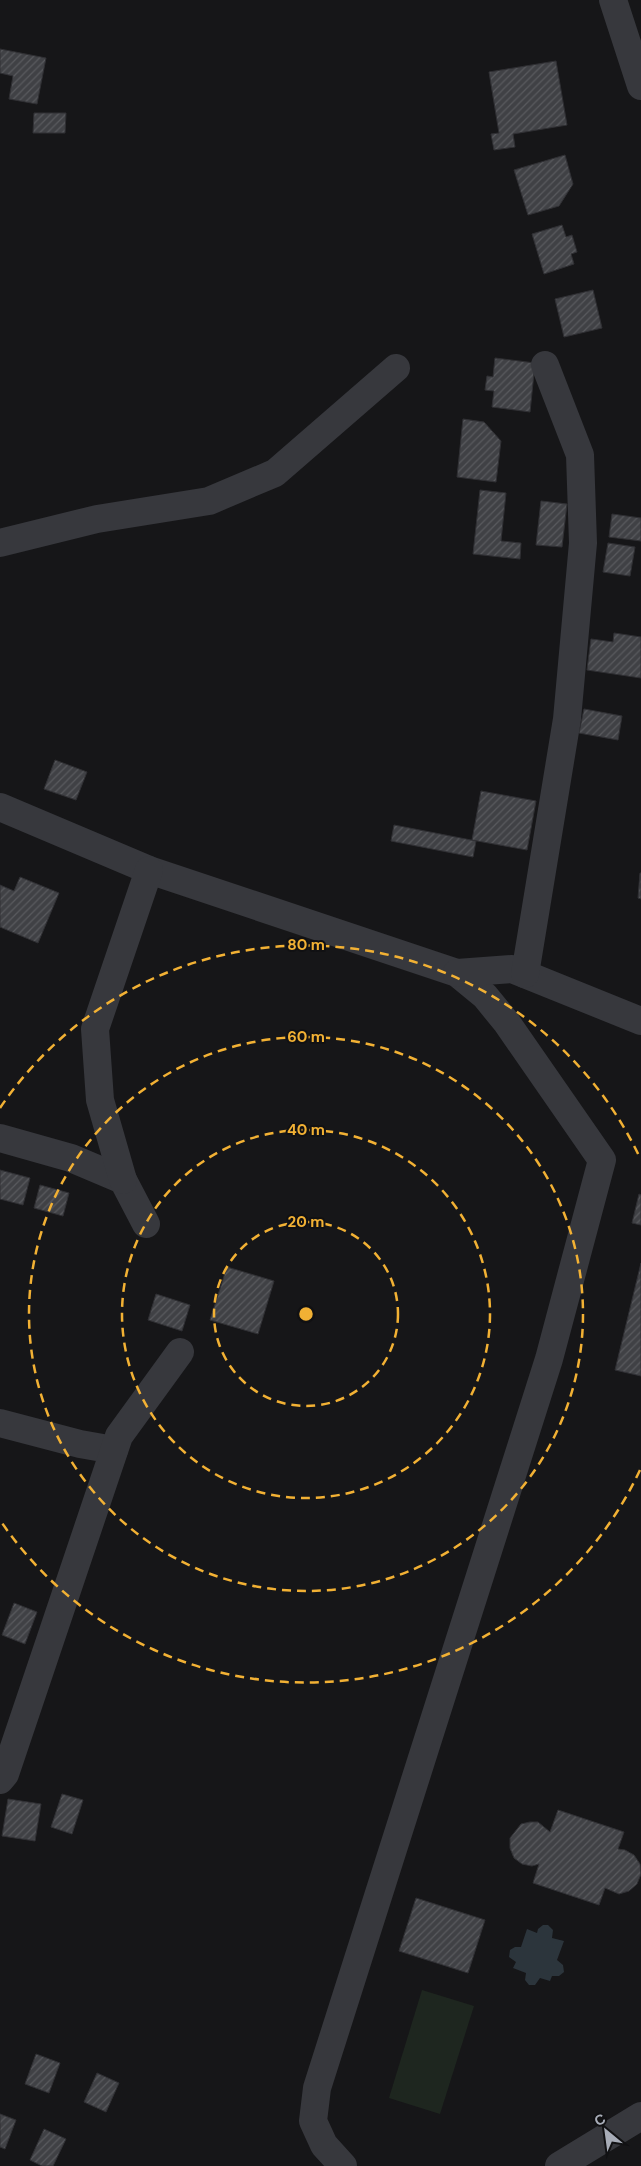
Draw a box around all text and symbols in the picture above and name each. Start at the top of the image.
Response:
text: 80 m [287,935,325,955]
text: 60 m [287,1027,325,1047]
text: 40 m [287,1120,325,1140]
text: 20 m [288,1212,324,1232]
centre of rings [297,1305,315,1323]
north arrow [581,2106,631,2156]
text: С [591,2109,608,2130]

